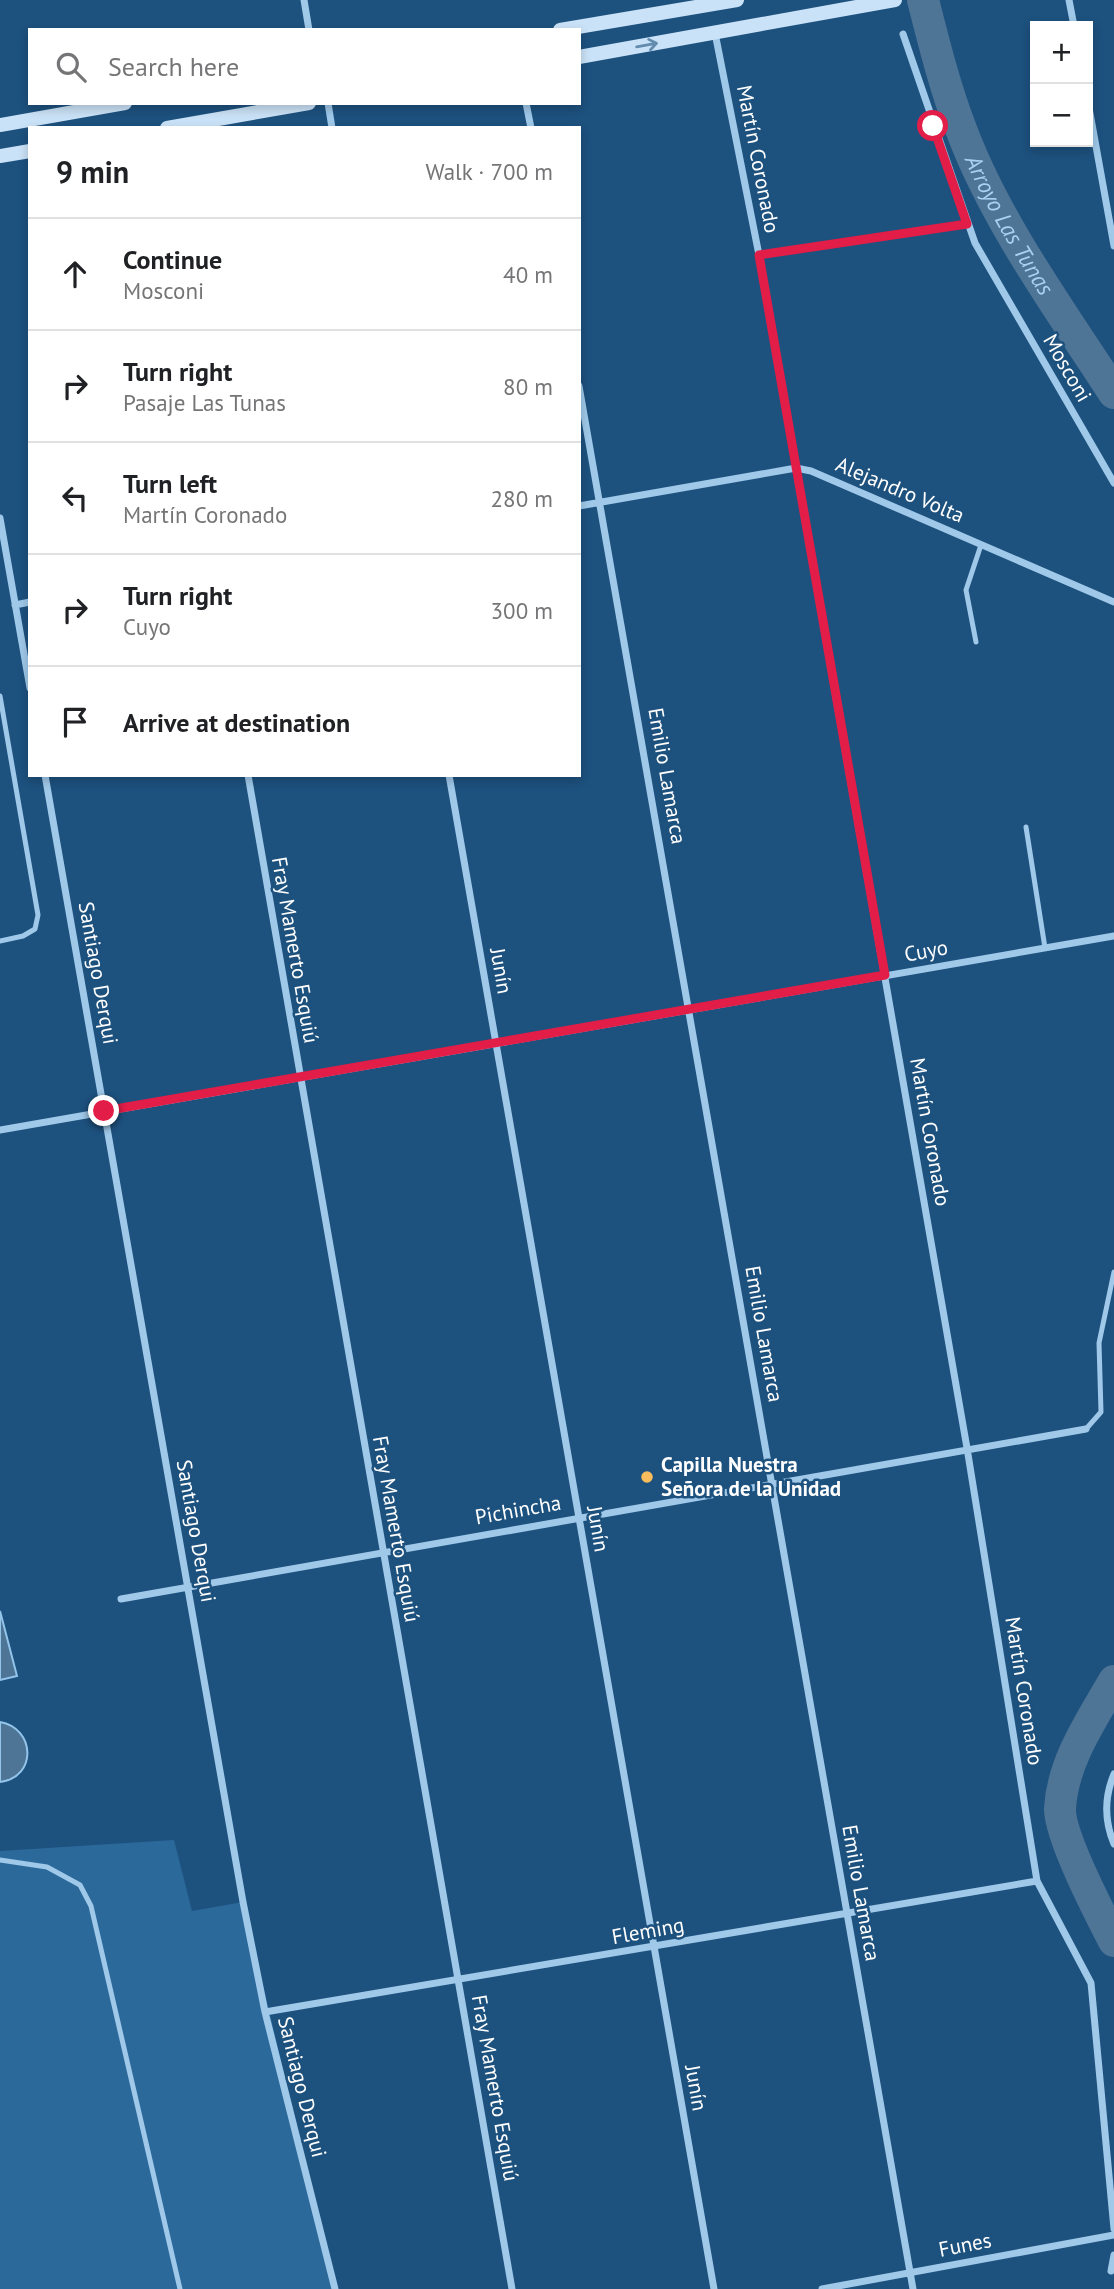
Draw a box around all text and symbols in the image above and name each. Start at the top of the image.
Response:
map controls [1030,21,1093,147]
button: + [1030,21,1093,84]
search box [28,28,581,105]
one-way arrow [635,38,657,51]
icon: search [52,48,90,86]
text: Search here [108,50,239,83]
street label: Martín Coronado [731,83,786,235]
button: − [1030,84,1093,147]
route start [917,110,948,141]
water label: Arroyo Las Tunas [959,149,1061,301]
text: 9 min [56,152,129,191]
text: Walk · 700 m [426,157,553,186]
text: Continue [123,243,222,276]
icon: ahead [56,255,94,293]
text: 40 m [503,260,553,289]
text: Mosconi [123,276,204,305]
street label: Mosconi [1037,329,1098,407]
text: Turn right [123,355,232,388]
icon: right [56,367,94,405]
text: 80 m [503,372,553,401]
text: Pasaje Las Tunas [123,388,286,417]
street label: Alejandro Volta [832,450,968,529]
text: Turn left [123,467,217,500]
icon: left [56,479,94,517]
text: 280 m [491,484,553,513]
text: Martín Coronado [123,500,287,529]
text: Turn right [123,579,232,612]
icon: right [56,591,94,629]
text: 300 m [491,596,553,625]
text: Cuyo [123,612,171,641]
icon: arrive [56,703,94,741]
text: Arrive at destination [123,706,350,739]
street label: Emilio Lamarca [642,706,693,846]
street label: Fray Mamerto Esquiú [266,855,325,1045]
street label: Santiago Derqui [73,900,124,1046]
street label: Cuyo [902,933,950,968]
street label: Junín [484,945,519,996]
street label: Martín Coronado [904,1056,957,1208]
route end [88,1095,119,1126]
street label: Emilio Lamarca [739,1264,790,1404]
street label: Fray Mamerto Esquiú [367,1434,426,1624]
place label: Capilla Nuestra Señora de la Unidad [661,1451,841,1502]
street label: Santiago Derqui [171,1458,222,1604]
marker: Capilla Nuestra Señora de la Unidad [639,1469,655,1485]
street label: Pichincha [473,1489,563,1530]
street label: Junín [581,1503,616,1554]
street label: Martín Coronado [999,1615,1050,1767]
street label: Emilio Lamarca [836,1823,887,1963]
street label: Fleming [610,1911,686,1950]
street label: Fray Mamerto Esquiú [466,1993,525,2183]
street label: Santiago Derqui [272,2014,333,2160]
street label: Junín [679,2062,714,2113]
street label: Funes [936,2226,994,2263]

